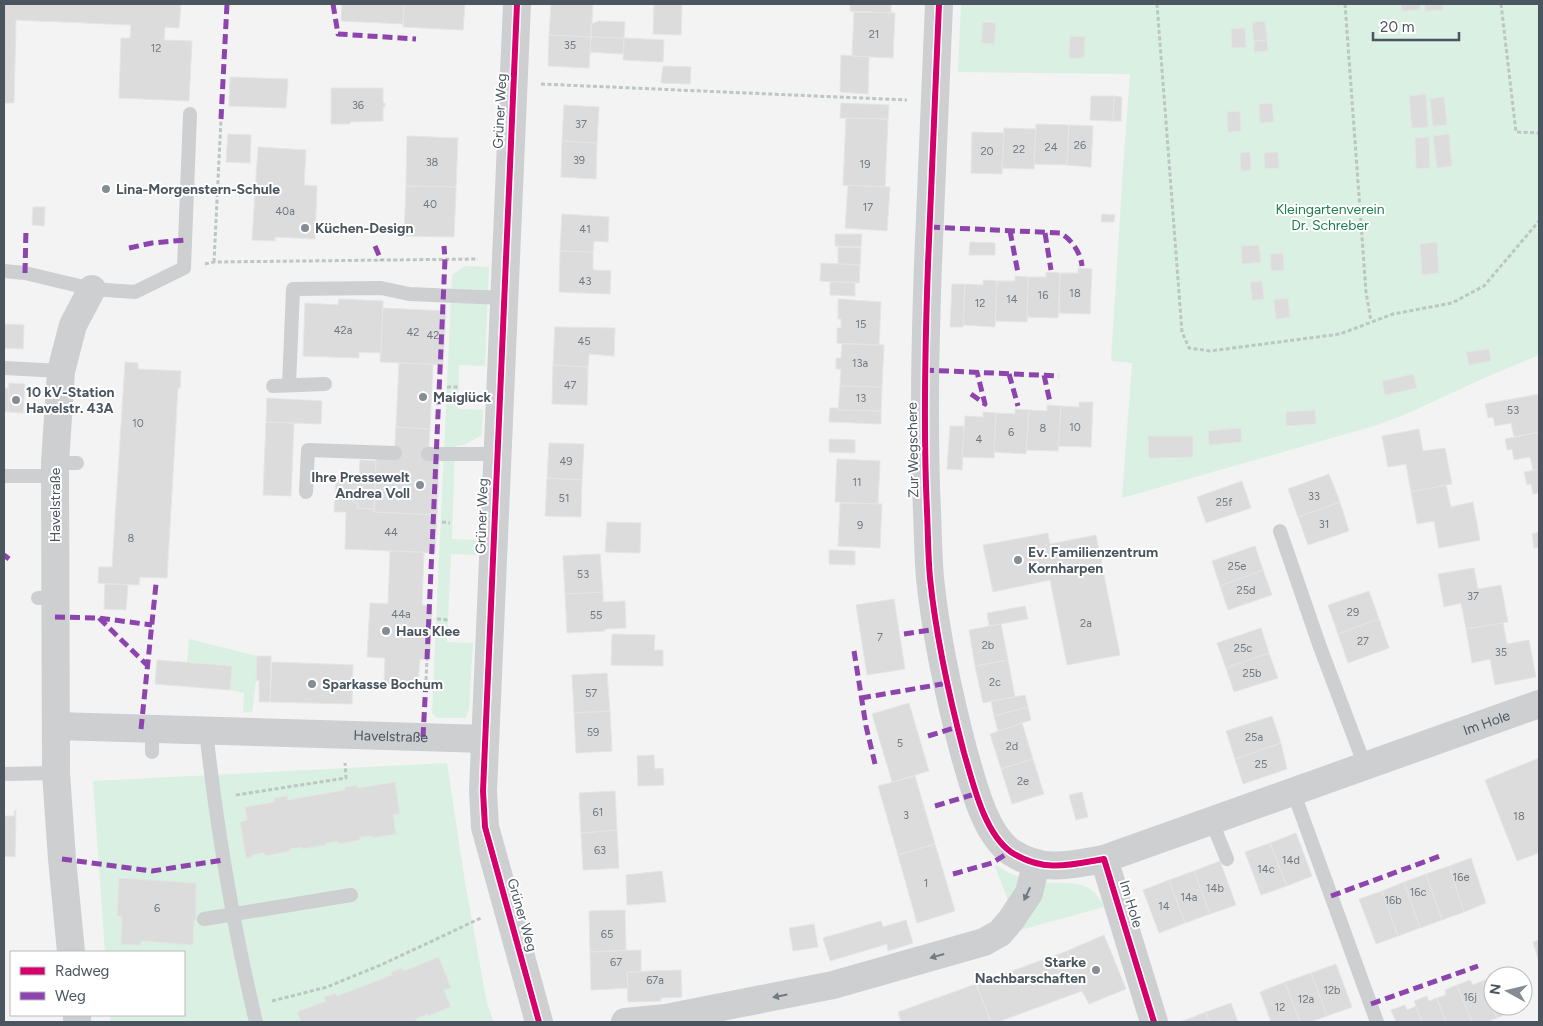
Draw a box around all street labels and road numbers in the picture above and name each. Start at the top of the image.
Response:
street label: Grüner Weg [490,73,510,149]
street label: Zur Wegschere [904,402,922,498]
street label: Havelstraße [47,467,64,542]
street label: Grüner Weg [472,478,492,554]
street label: Im Hole [1461,706,1513,739]
street label: Havelstraße [353,727,429,746]
street label: Grüner Weg [503,876,541,954]
street label: Im Hole [1116,878,1146,930]

